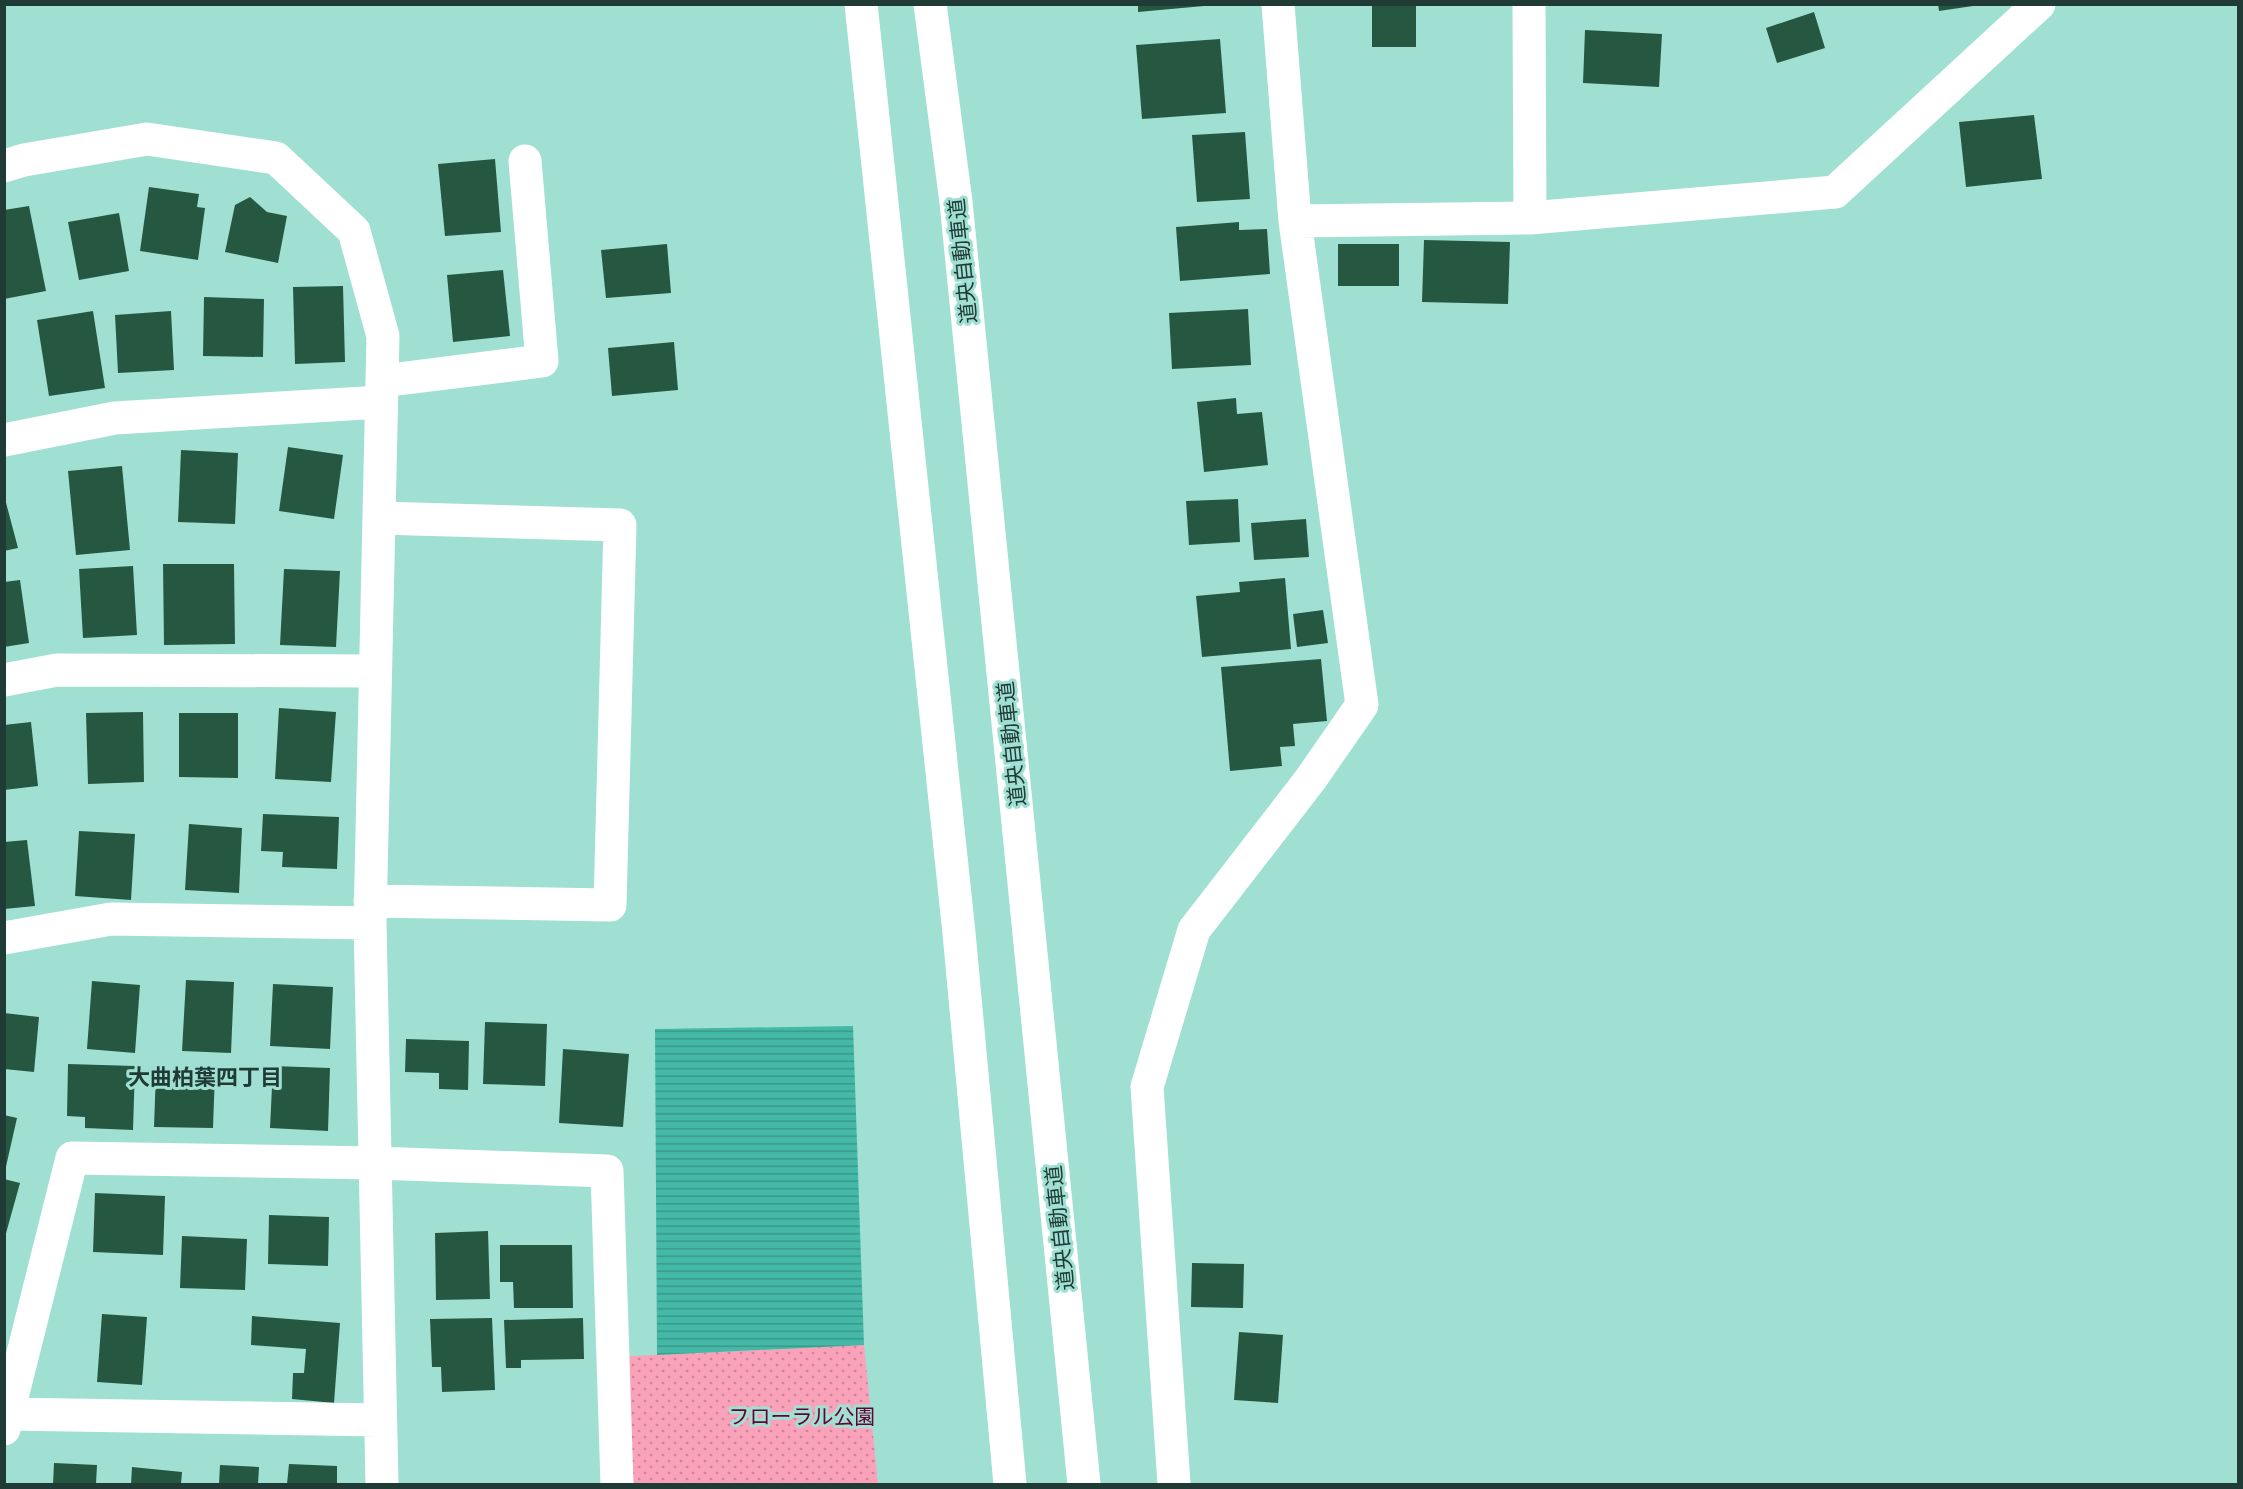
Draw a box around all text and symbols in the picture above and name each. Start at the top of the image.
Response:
street label: 道央自動車道 [940,197,984,325]
street label: 道央自動車道 [989,680,1033,808]
district label: 大曲柏葉四丁目 [128,1060,282,1094]
street label: 道央自動車道 [1037,1164,1081,1292]
park label: フローラル公園 [729,1400,876,1432]

